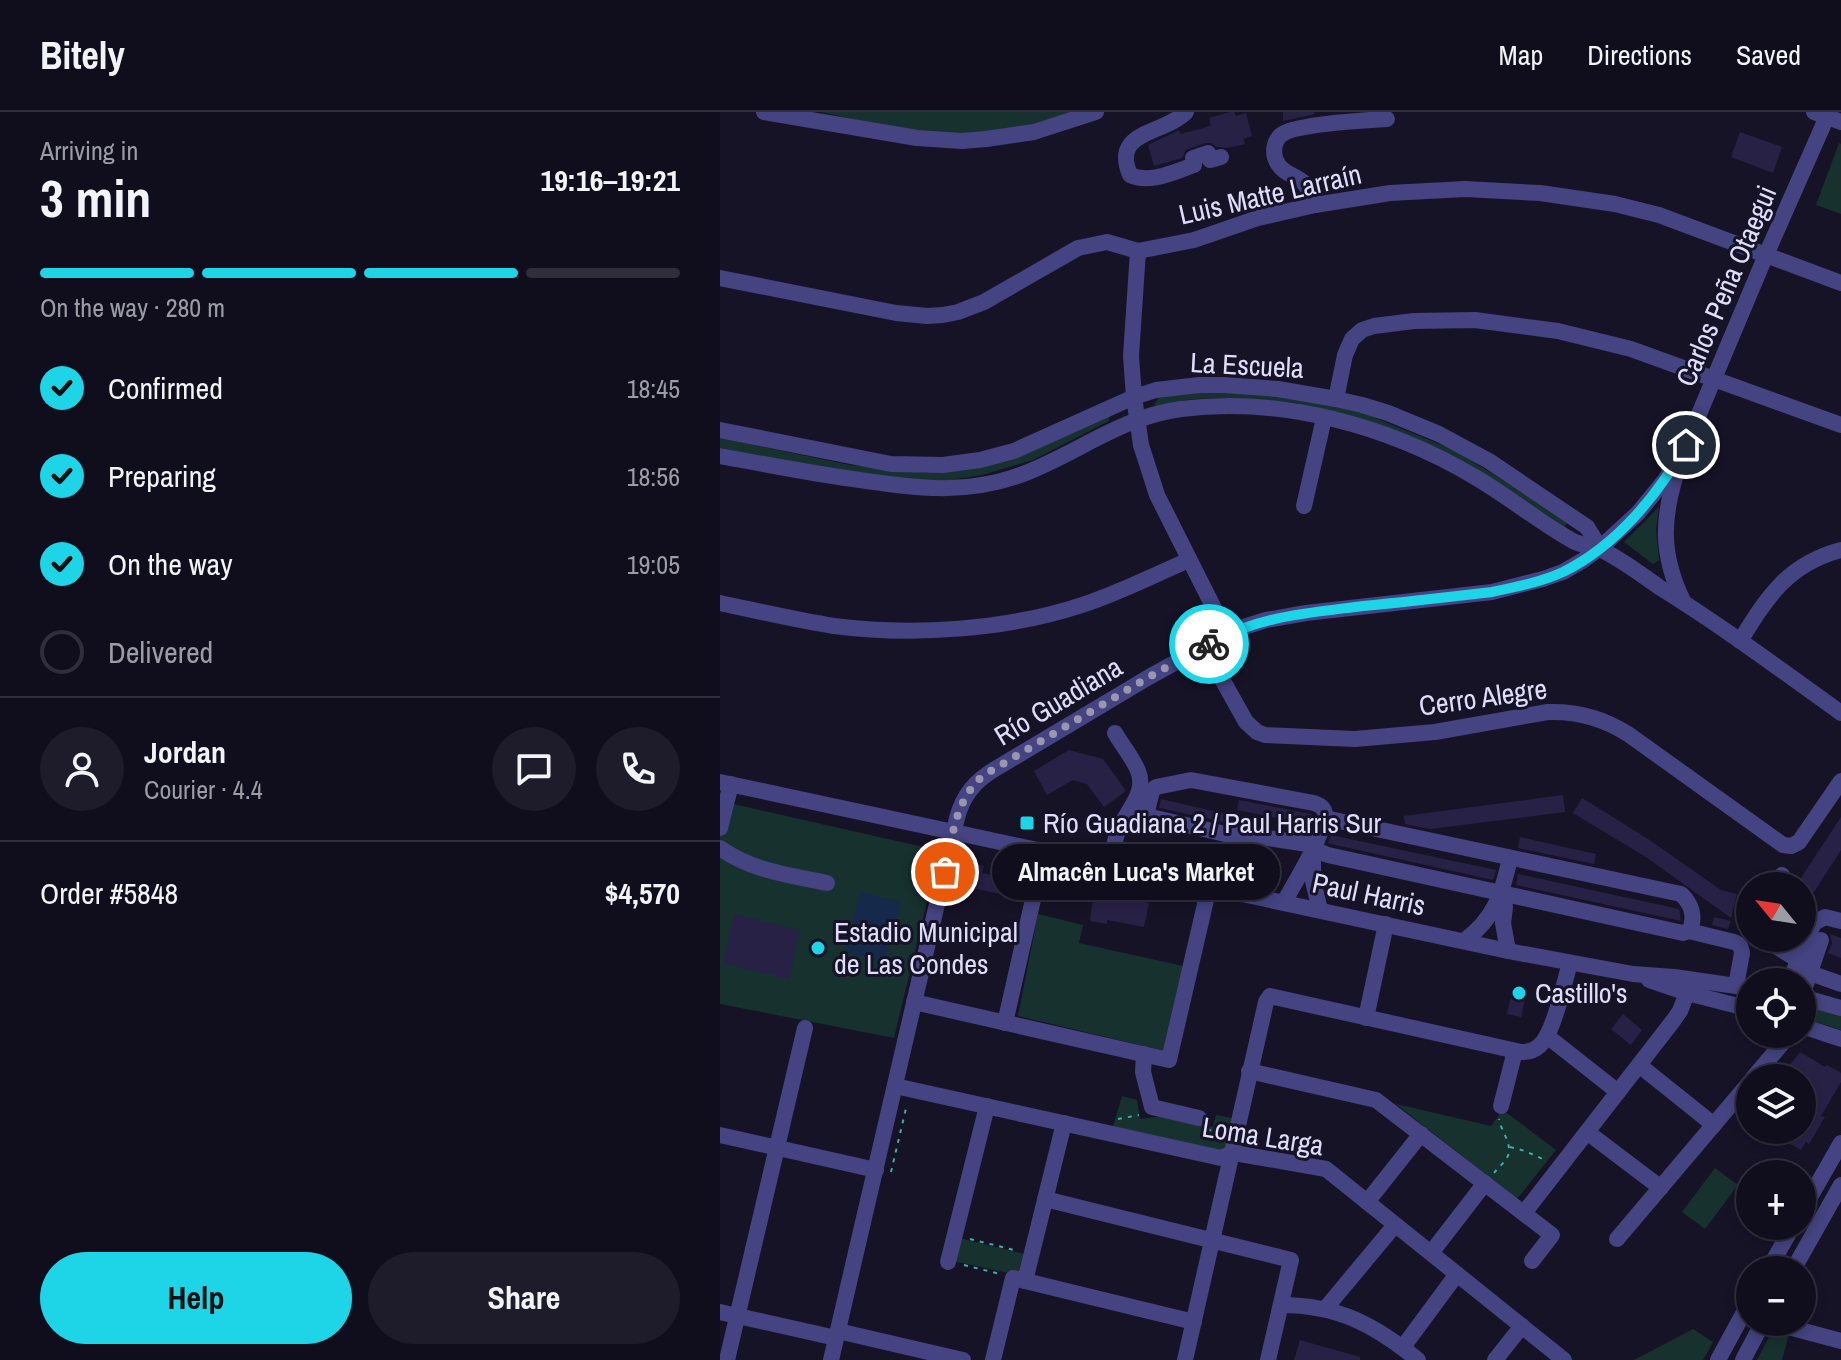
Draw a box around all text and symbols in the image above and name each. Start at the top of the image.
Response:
text: Bitely [40,30,125,81]
text: Map [1499,36,1543,74]
text: Directions [1587,36,1692,74]
text: Saved [1736,36,1801,74]
text: Arriving in [40,133,138,168]
street label: Luis Matte Larraín [1175,155,1365,233]
text: 19:16–19:21 [541,160,680,200]
text: 3 min [40,163,151,233]
street label: Carlos Peña Otaegui [1667,180,1785,392]
text: On the way · 280 m [40,290,225,325]
street label: La Escuela [1189,343,1305,387]
icon: check [40,366,84,410]
text: Confirmed [108,368,223,408]
text: 18:45 [627,371,680,406]
pin [1652,411,1720,479]
icon: home [1664,423,1708,467]
icon: check [40,454,84,498]
text: Preparing [108,456,216,496]
text: 18:56 [627,459,680,494]
icon: check [40,542,84,586]
text: On the way [108,544,232,584]
text: 19:05 [627,547,680,582]
courier [1169,604,1249,684]
icon: bike [1187,622,1231,666]
text: Delivered [108,632,213,672]
street label: Río Guadiana [987,648,1129,754]
street label: Cerro Alegre [1417,669,1549,725]
button: person [40,727,124,811]
button: chat [492,727,576,811]
button: phone [596,727,680,811]
text: Jordan [144,732,226,772]
text: Courier · 4.4 [144,772,263,807]
place label: Río Guadiana 2 / Paul Harris Sur [1043,804,1382,842]
marker: Río Guadiana 2 / Paul Harris Sur [1018,814,1036,832]
pin [911,838,979,906]
callout: Almacên Luca's Market [993,844,1281,900]
icon: bag [923,850,967,894]
text: Almacên Luca's Market [1018,854,1254,889]
street label: Paul Harris [1309,863,1429,925]
north arrow [1736,872,1816,952]
map controls [1736,872,1816,1336]
text: Order #5848 [40,873,178,913]
text: $4,570 [605,873,680,913]
place label: Estadio Municipal de Las Condes [834,913,1018,983]
marker: Estadio Municipal de Las Condes [809,939,827,957]
button: locate [1736,968,1816,1048]
place label: Castillo's [1535,974,1627,1012]
marker: Castillo's [1510,984,1528,1002]
button: layers [1736,1064,1816,1144]
street label: Loma Larga [1200,1108,1327,1164]
button: + [1736,1160,1816,1240]
button: Help [40,1252,352,1344]
button: Share [368,1252,680,1344]
button: − [1736,1256,1816,1336]

